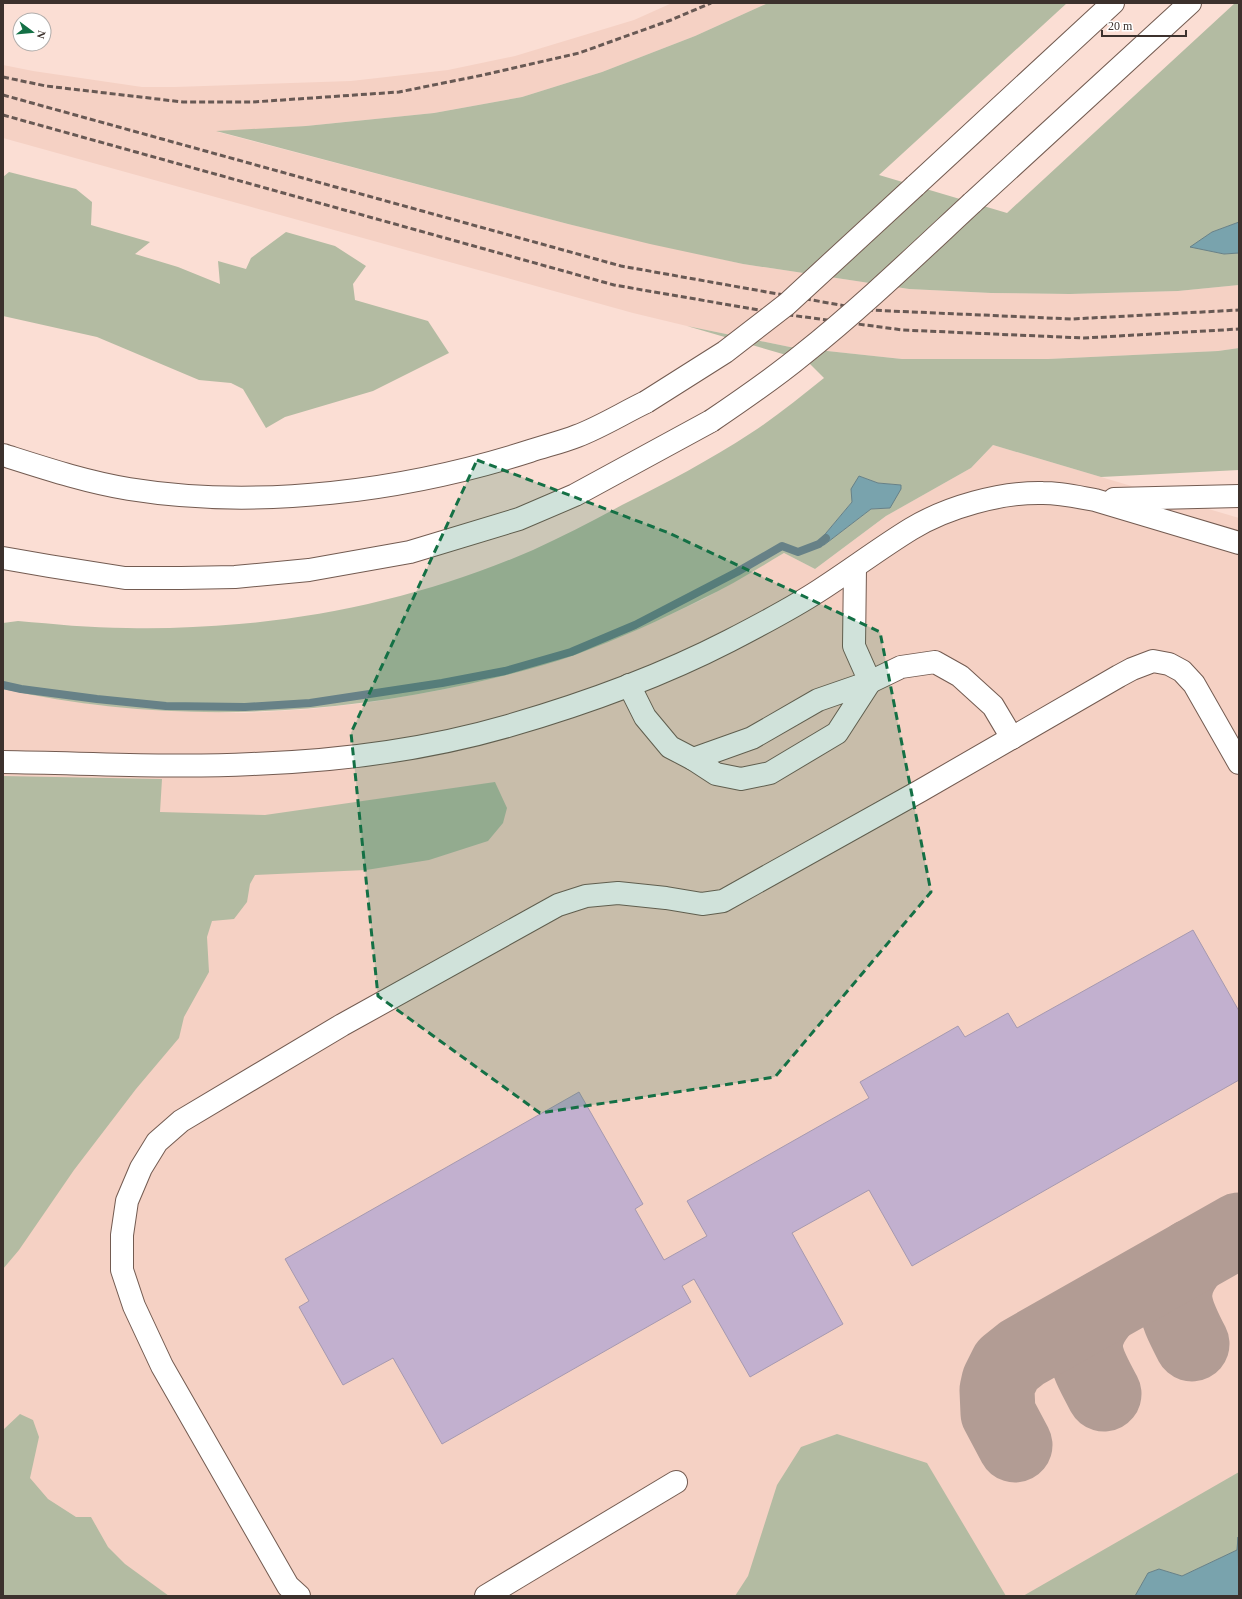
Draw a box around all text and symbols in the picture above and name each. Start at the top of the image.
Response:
north arrow [12,12,52,52]
scale bar [1102,12,1186,38]
text: 20 m [1108,19,1133,33]
text: N [35,29,48,40]

